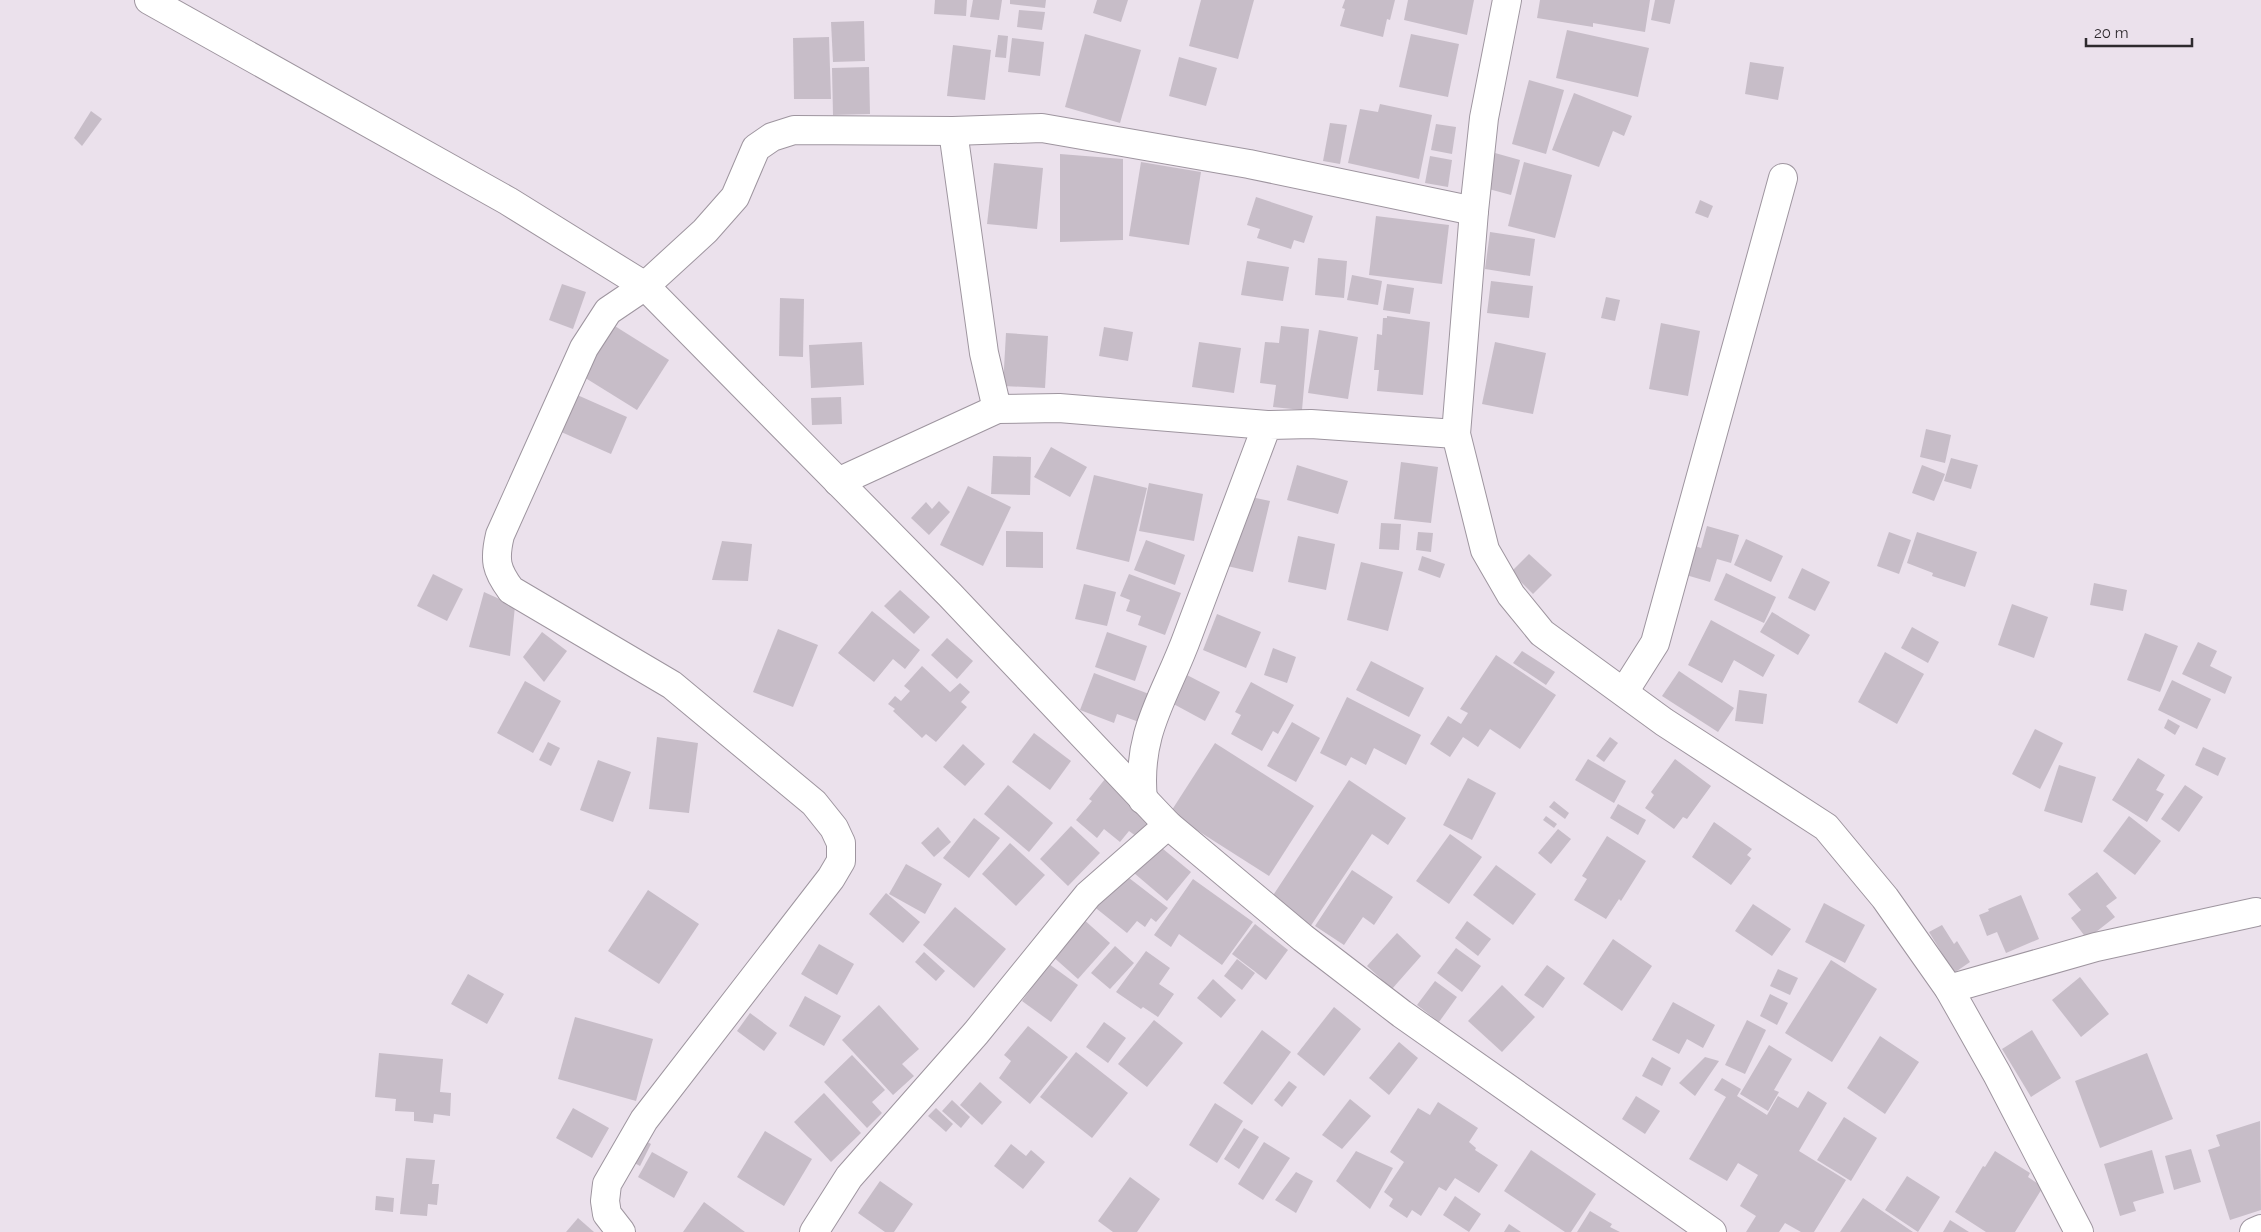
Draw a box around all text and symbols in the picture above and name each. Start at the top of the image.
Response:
scale bar [2086,15,2192,47]
text: 20 m [2094,24,2129,42]

